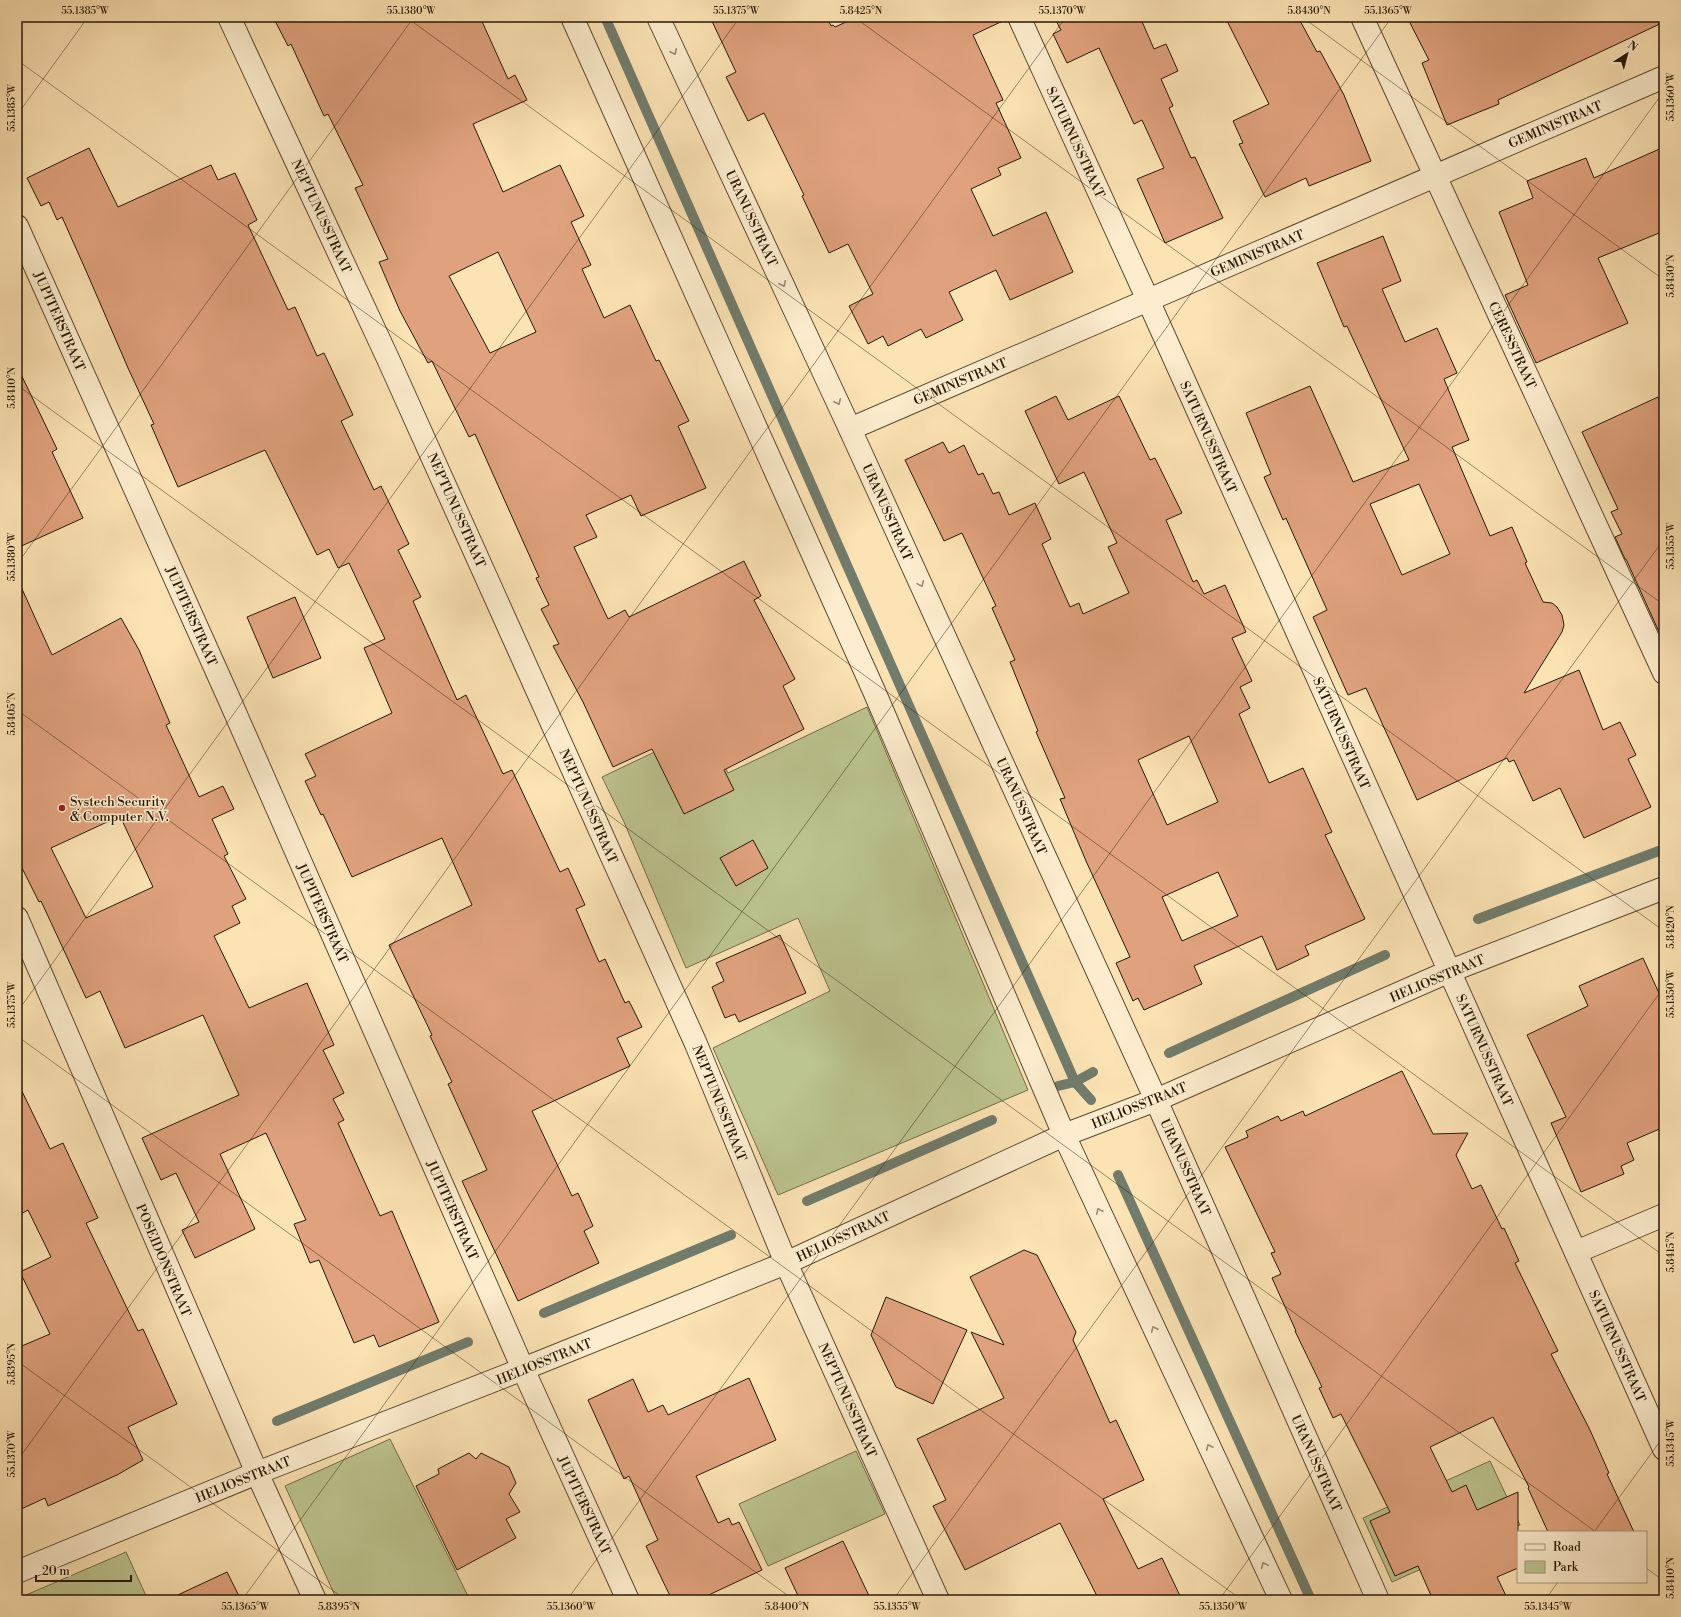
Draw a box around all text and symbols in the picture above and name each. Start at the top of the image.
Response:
text: 55.1385°W [61,5,110,17]
text: 55.1380°W [387,5,436,17]
text: 55.1375°W [713,5,760,17]
text: 5.8425°N [840,5,883,17]
text: 55.1370°W [1038,5,1087,17]
text: 5.8430°N [1287,5,1331,17]
text: 55.1365°W [1364,5,1413,17]
north arrow [1607,34,1647,74]
text: N [1625,38,1640,55]
one-way arrow [669,48,677,56]
text: 55.1360°W [1665,72,1677,121]
text: 55.1385°W [6,83,18,132]
street label: SATURNUSSTRAAT [1042,84,1108,201]
street label: GEMINISTRAAT [1506,98,1605,152]
street label: NEPTUNUSSTRAAT [288,157,355,276]
street label: URANUSSTRAAT [722,168,780,269]
street label: GEMINISTRAAT [1208,227,1307,281]
text: 5.8430°N [1665,254,1677,298]
street label: JUPITERSTRAAT [30,268,88,374]
one-way arrow [778,280,786,288]
street label: CERESSTRAAT [1485,299,1539,392]
street label: GEMINISTRAAT [911,355,1010,409]
text: 5.8410°N [6,367,18,409]
street label: SATURNUSSTRAAT [1176,379,1240,496]
one-way arrow [833,398,841,405]
street label: NEPTUNUSSTRAAT [424,451,489,570]
street label: URANUSSTRAAT [858,461,916,564]
text: 55.1355°W [1665,522,1677,570]
text: 55.1380°W [6,532,18,581]
street label: JUPITERSTRAAT [162,563,220,669]
one-way arrow [916,580,924,587]
street label: SATURNUSSTRAAT [1309,675,1373,792]
text: 5.8405°N [6,692,18,736]
street label: NEPTUNUSSTRAAT [556,747,621,866]
street label: URANUSSTRAAT [992,755,1050,858]
place label: Systech Security & Computer N.V. [70,794,169,825]
marker: Systech Security & Computer N.V. [57,803,67,813]
street label: JUPITERSTRAAT [293,860,351,966]
text: 5.8420°N [1665,905,1677,949]
street label: HELIOSSTRAAT [1388,952,1487,1006]
text: 55.1350°W [1665,969,1677,1018]
text: 55.1375°W [6,981,18,1028]
street label: SATURNUSSTRAAT [1452,992,1516,1109]
street label: NEPTUNUSSTRAAT [688,1043,750,1164]
street label: HELIOSSTRAAT [1089,1079,1189,1132]
street label: URANUSSTRAAT [1156,1116,1214,1219]
street label: JUPITERSTRAAT [423,1157,481,1263]
street label: POSEIDONSTRAAT [132,1202,194,1319]
street label: HELIOSSTRAAT [794,1208,893,1266]
one-way arrow [1096,1208,1104,1216]
text: 5.8415°N [1665,1231,1677,1272]
street label: SATURNUSSTRAAT [1585,1288,1649,1405]
one-way arrow [1151,1326,1159,1333]
street label: HELIOSSTRAAT [494,1335,594,1388]
street label: NEPTUNUSSTRAAT [815,1341,880,1460]
text: 5.8395°N [6,1342,18,1385]
street label: URANUSSTRAAT [1287,1412,1345,1515]
text: 55.1345°W [1665,1418,1677,1467]
text: 55.1370°W [6,1429,18,1478]
one-way arrow [1206,1444,1214,1451]
street label: JUPITERSTRAAT [554,1452,614,1557]
street label: HELIOSSTRAAT [193,1453,293,1506]
legend [1517,1531,1647,1583]
text: Road [1553,1540,1581,1555]
scale bar [36,1557,131,1583]
text: 5.8410°N [1665,1557,1677,1599]
text: Park [1553,1560,1579,1575]
one-way arrow [1261,1561,1269,1569]
text: 20 m [42,1564,70,1579]
text: 55.1365°W [221,1601,270,1613]
text: 5.8395°N [318,1601,361,1613]
text: 55.1360°W [547,1601,596,1613]
text: 5.8400°N [765,1601,810,1613]
text: 55.1355°W [874,1601,921,1613]
text: 55.1350°W [1199,1601,1248,1613]
text: 55.1345°W [1524,1601,1573,1613]

